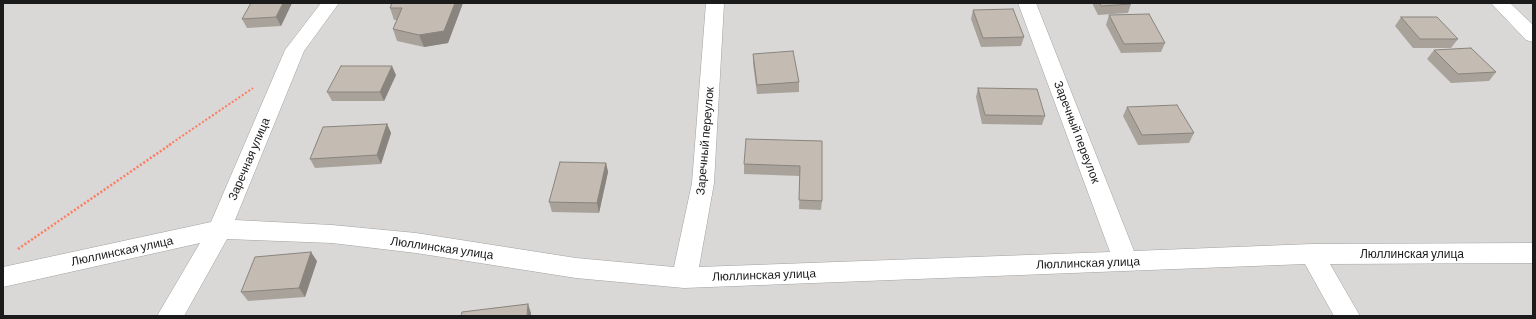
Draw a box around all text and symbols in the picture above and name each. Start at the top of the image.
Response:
street label: Заречный переулок [1051,79,1103,185]
street label: Заречный переулок [693,86,717,196]
street label: Заречная улица [225,116,273,202]
street label: Люллинская улица [70,233,174,269]
street label: Люллинская улица [389,234,495,262]
street label: Люллинская улица [1360,247,1464,261]
street label: Люллинская улица [1036,254,1140,272]
street label: Люллинская улица [712,266,816,284]

